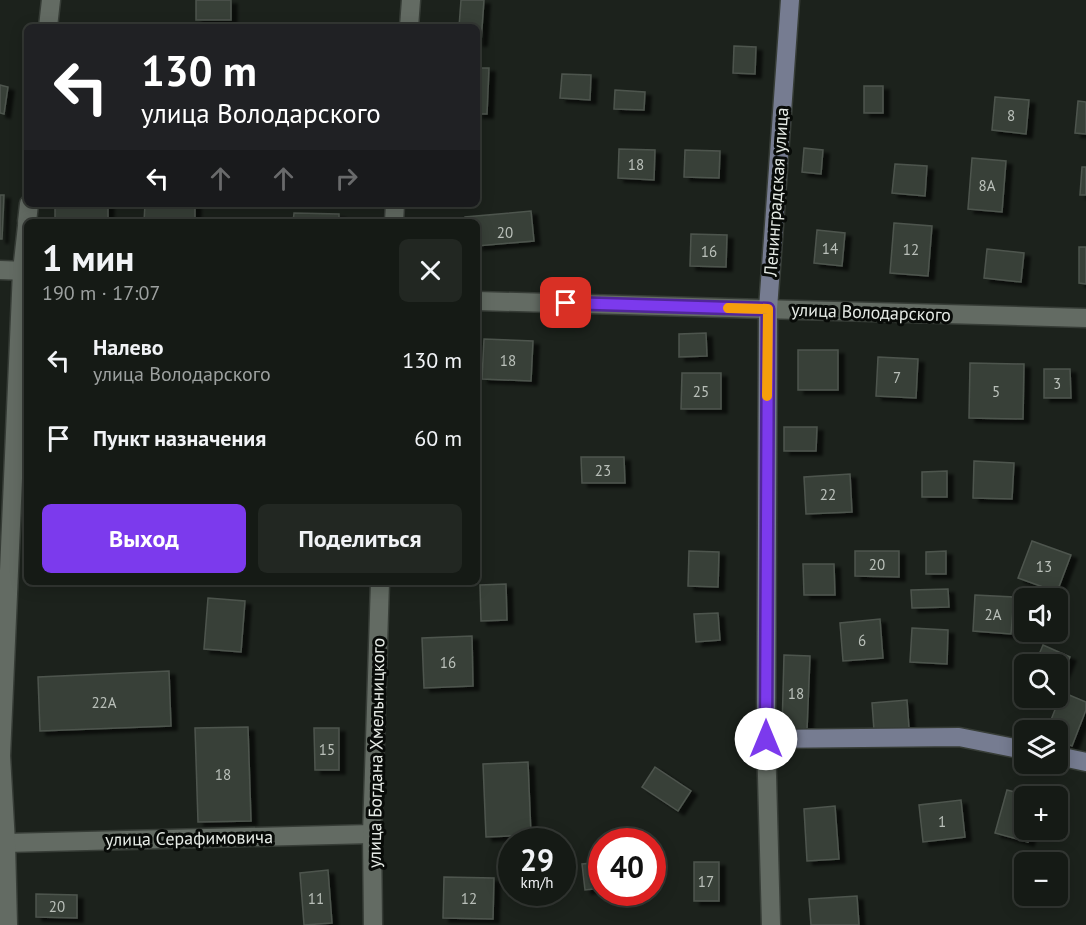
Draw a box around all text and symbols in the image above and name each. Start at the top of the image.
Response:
text: 130 m [141,43,257,98]
icon: left [42,48,120,126]
text: улица Володарского [141,96,381,130]
house number: 8 [1007,106,1015,125]
street label: Ленинградская улица [759,107,793,278]
house number: 18 [628,155,644,174]
icon: left [141,162,174,195]
icon: ahead [204,162,237,195]
icon: ahead [267,162,300,195]
icon: right [330,162,363,195]
house number: 8А [979,176,996,195]
house number: 20 [497,223,513,242]
text: 1 мин [42,234,134,281]
button: close [399,239,462,302]
house number: 14 [822,239,838,258]
house number: 12 [903,240,919,259]
house number: 16 [701,242,717,261]
pin [540,277,591,328]
text: 190 m · 17:07 [42,280,160,306]
icon: arrive [549,286,582,319]
street label: улица Володарского [791,298,951,326]
text: Налево [93,333,164,361]
icon: left [42,344,75,377]
text: 130 m [402,346,462,374]
house number: 18 [500,351,516,370]
text: улица Володарского [93,361,271,387]
house number: 7 [893,368,901,387]
house number: 3 [1053,374,1061,393]
house number: 25 [693,382,709,401]
house number: 5 [992,382,1000,401]
icon: arrive [42,422,75,455]
text: Пункт назначения [93,424,266,452]
text: 60 m [414,424,462,452]
house number: 23 [595,461,611,480]
house number: 22 [820,485,836,504]
button: Выход [42,504,246,573]
button: Поделиться [258,504,462,573]
house number: 20 [869,555,885,574]
house number: 13 [1036,557,1052,576]
map controls [1014,588,1068,906]
button: sound [1014,588,1068,642]
house number: 2А [985,605,1002,624]
house number: 6 [858,631,866,650]
street label: улица Богдана Хмельницкого [362,638,390,868]
house number: 16 [440,653,456,672]
button: search [1014,654,1068,708]
house number: 18 [788,684,804,703]
house number: 22А [91,693,117,712]
position arrow [734,707,798,771]
button: layers [1014,720,1068,774]
house number: 15 [319,740,335,759]
house number: 18 [215,765,231,784]
button: + [1014,786,1068,840]
house number: 1 [938,812,946,831]
street label: улица Серафимовича [105,825,273,851]
speed limit sign: 40 [588,828,666,906]
text: 29 [520,840,554,879]
button: − [1014,852,1068,906]
house number: 17 [698,872,714,891]
text: km/h [521,873,553,892]
house number: 11 [308,889,324,908]
house number: 12 [461,889,477,908]
house number: 20 [49,897,65,916]

